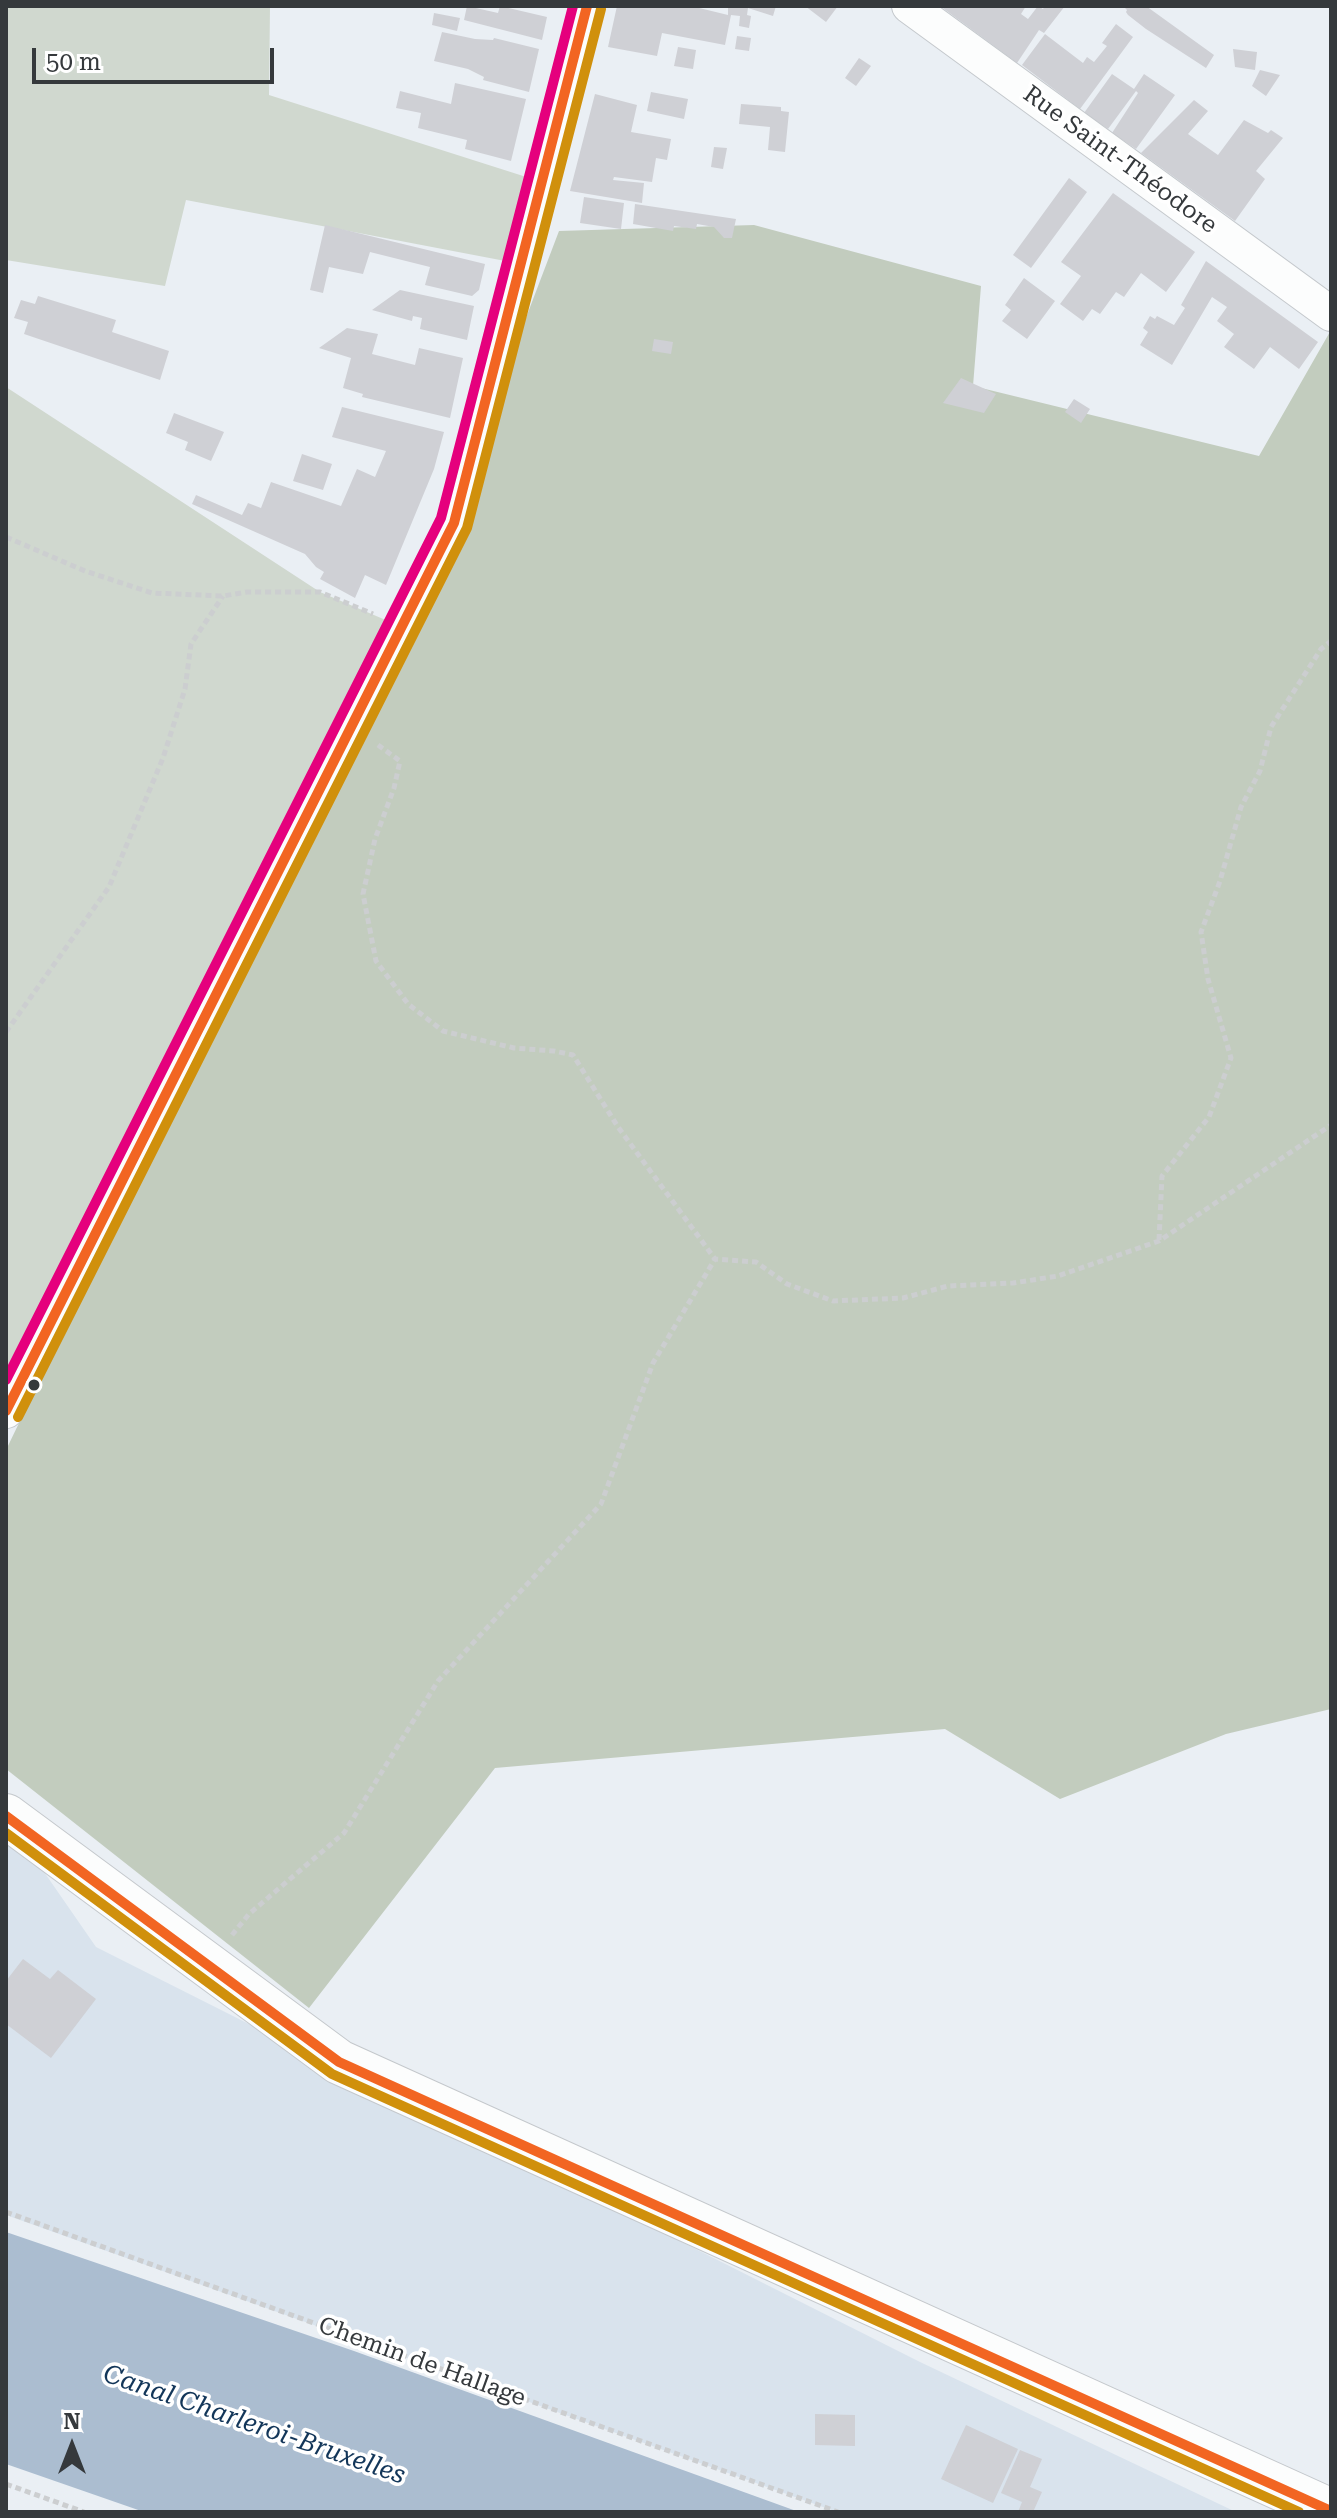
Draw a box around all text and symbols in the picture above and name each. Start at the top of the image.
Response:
scale bar [36,32,278,82]
text: 50 m [46,48,101,76]
street label: Rue Saint-Théodore [1017,80,1223,240]
unlabelled marker [26,1377,42,1393]
street label: Chemin de Hallage [314,2311,530,2413]
water label: Canal Charleroi-Bruxelles [99,2359,409,2491]
north arrow [32,2406,112,2486]
text: N [64,2409,80,2434]

